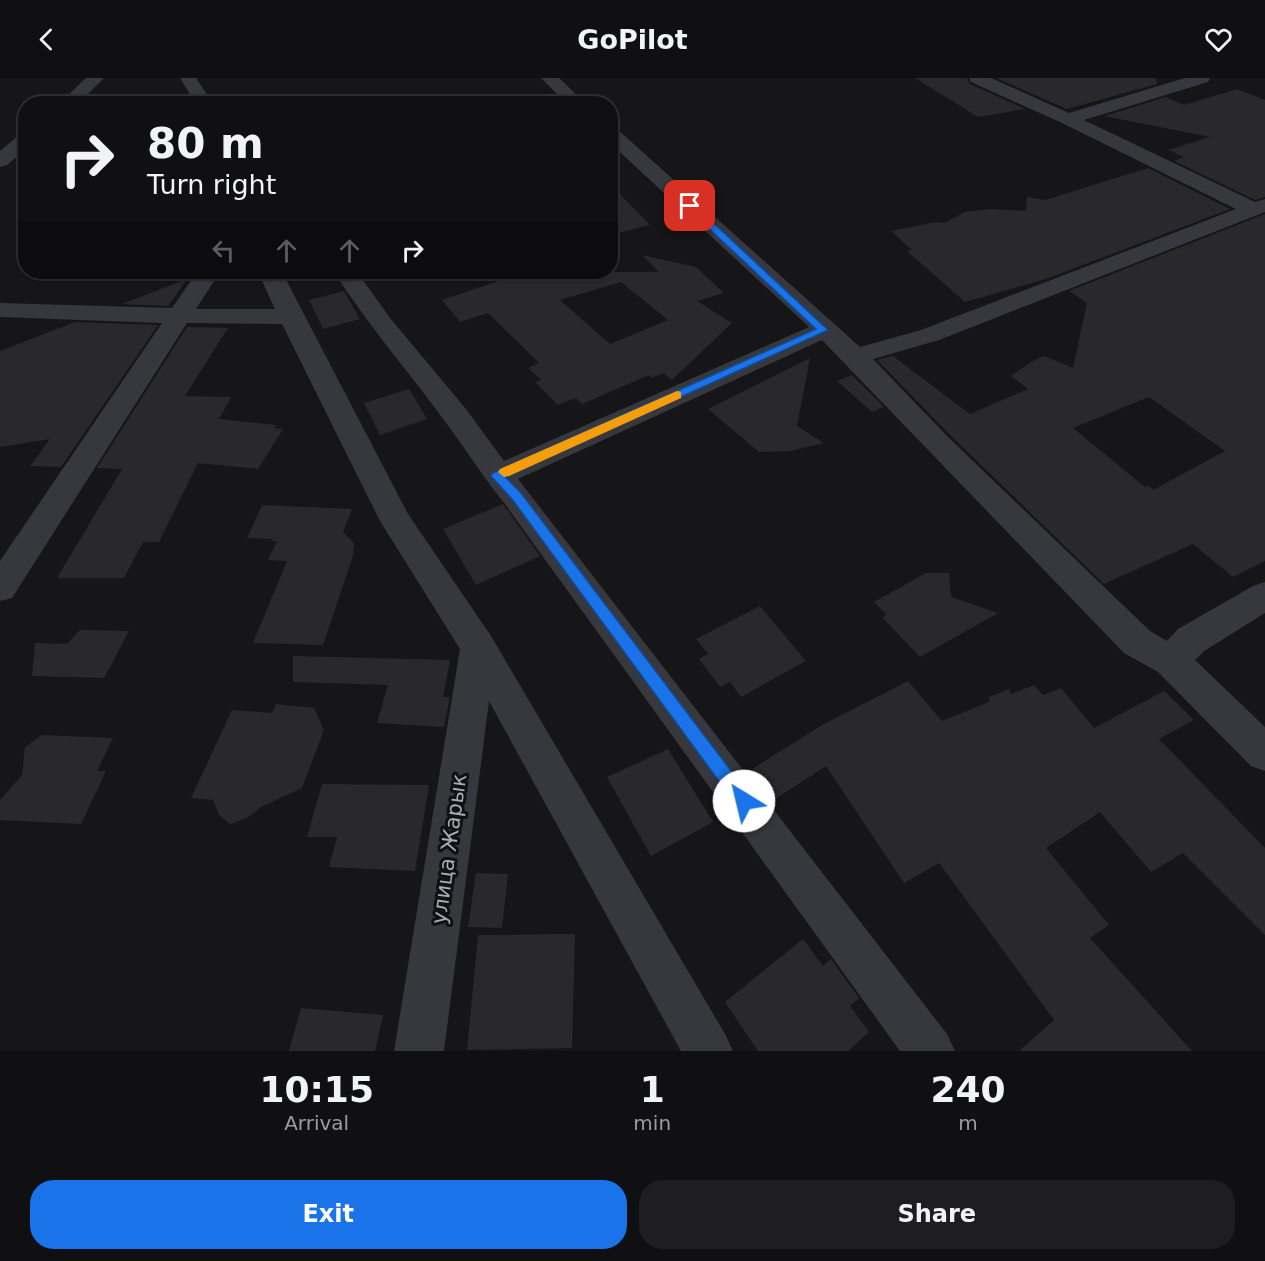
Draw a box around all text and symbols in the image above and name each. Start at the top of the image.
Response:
icon: back [30,23,63,56]
icon: heart [1202,23,1235,56]
text: GoPilot [577,24,688,55]
text: 80 m [147,119,264,168]
icon: right [48,120,126,198]
text: Turn right [147,169,276,200]
pin [664,180,715,231]
icon: arrive [673,189,706,222]
icon: left [207,234,240,267]
icon: ahead [270,234,303,267]
icon: ahead [333,234,366,267]
icon: right [396,234,429,267]
position arrow [712,769,776,833]
street label: улица Жарык [427,772,471,926]
text: 10:15 [259,1069,374,1110]
text: 1 [640,1069,665,1110]
text: 240 [930,1069,1006,1110]
text: Arrival [284,1111,349,1135]
text: min [633,1111,671,1135]
text: m [958,1111,978,1135]
button: Exit [30,1180,627,1249]
button: Share [639,1180,1235,1249]

